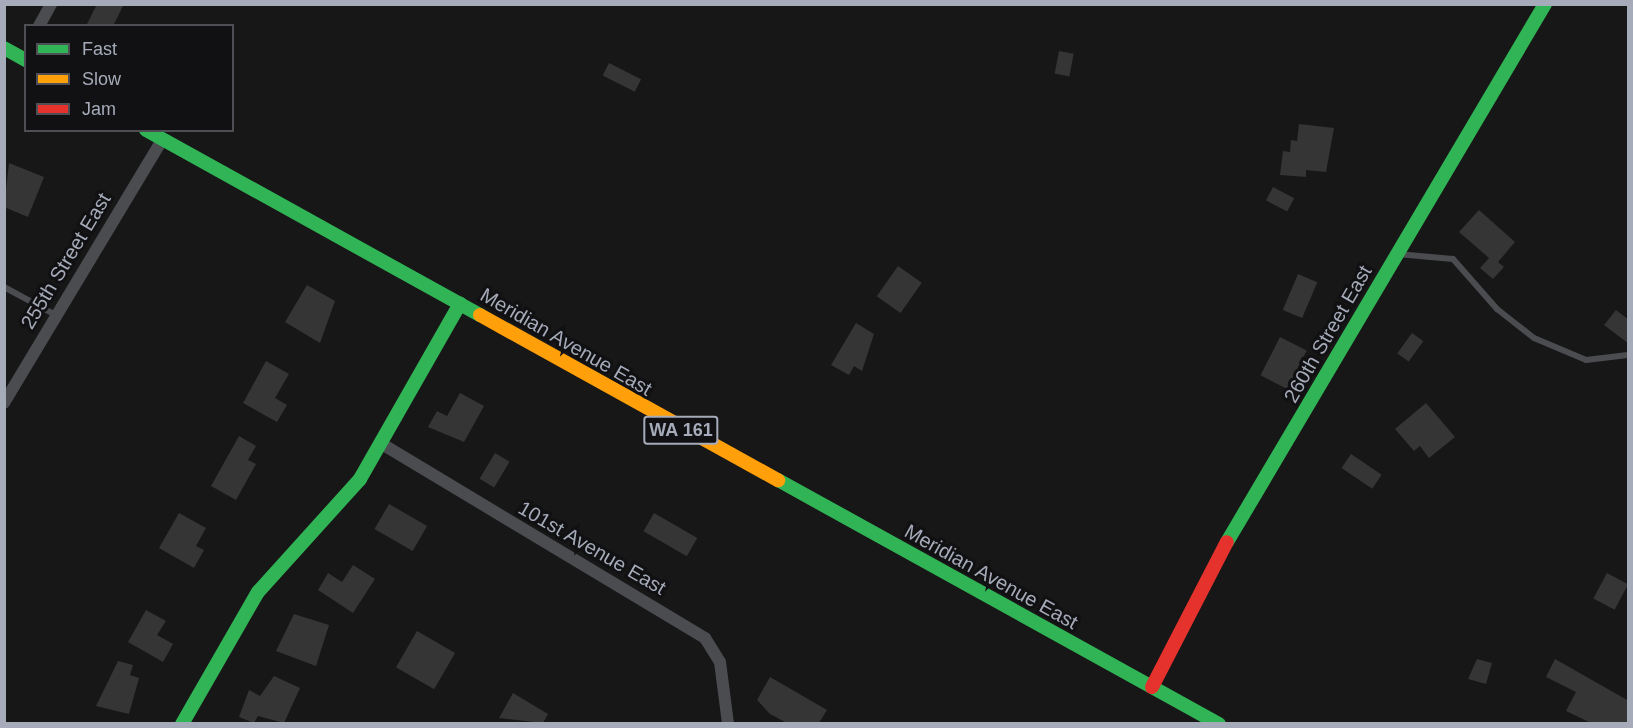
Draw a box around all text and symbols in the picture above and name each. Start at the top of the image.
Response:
legend [24,24,234,132]
text: Fast [82,39,117,59]
text: Slow [82,69,121,89]
text: Jam [82,99,116,119]
street label: 255th Street East [16,189,116,333]
street label: 260th Street East [1279,261,1377,407]
street label: Meridian Avenue East [475,283,657,401]
road number: WA 161 [642,415,720,445]
street label: 101st Avenue East [513,496,671,600]
street label: Meridian Avenue East [900,519,1082,635]

